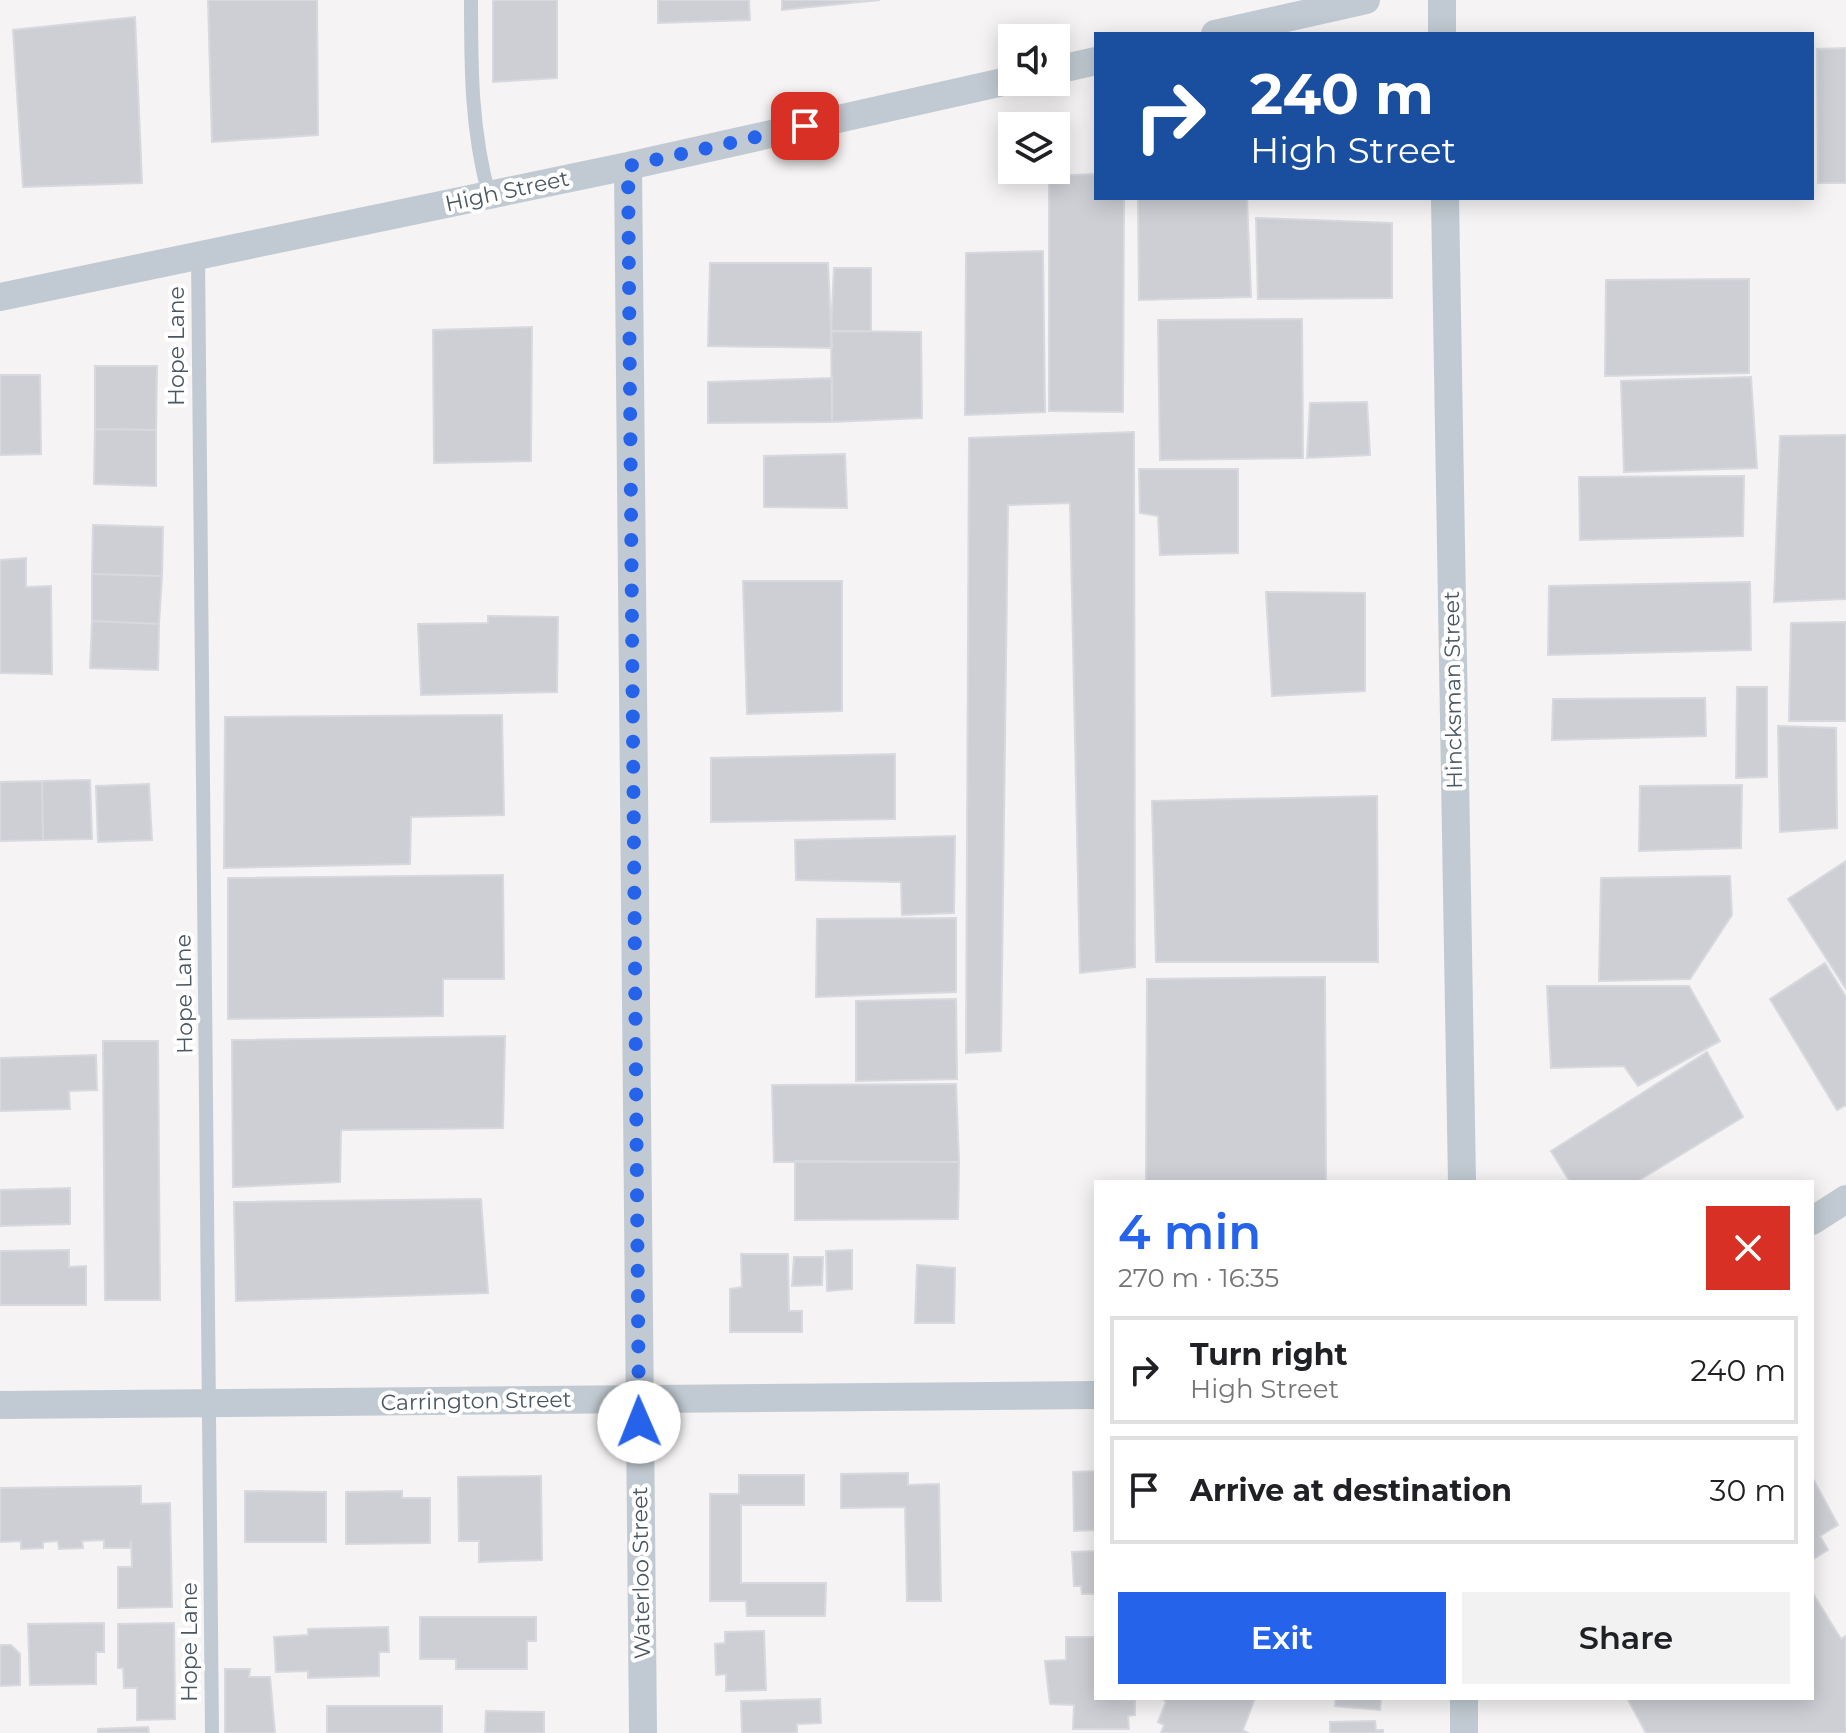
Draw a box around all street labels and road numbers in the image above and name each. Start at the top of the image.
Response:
street label: High Street [443,165,572,217]
street label: Hope Lane [163,286,190,406]
street label: Hincksman Street [1438,591,1468,789]
street label: Hope Lane [169,934,199,1054]
street label: Carrington Street [380,1386,572,1416]
street label: Waterloo Street [626,1486,656,1659]
street label: Hope Lane [176,1582,203,1702]

